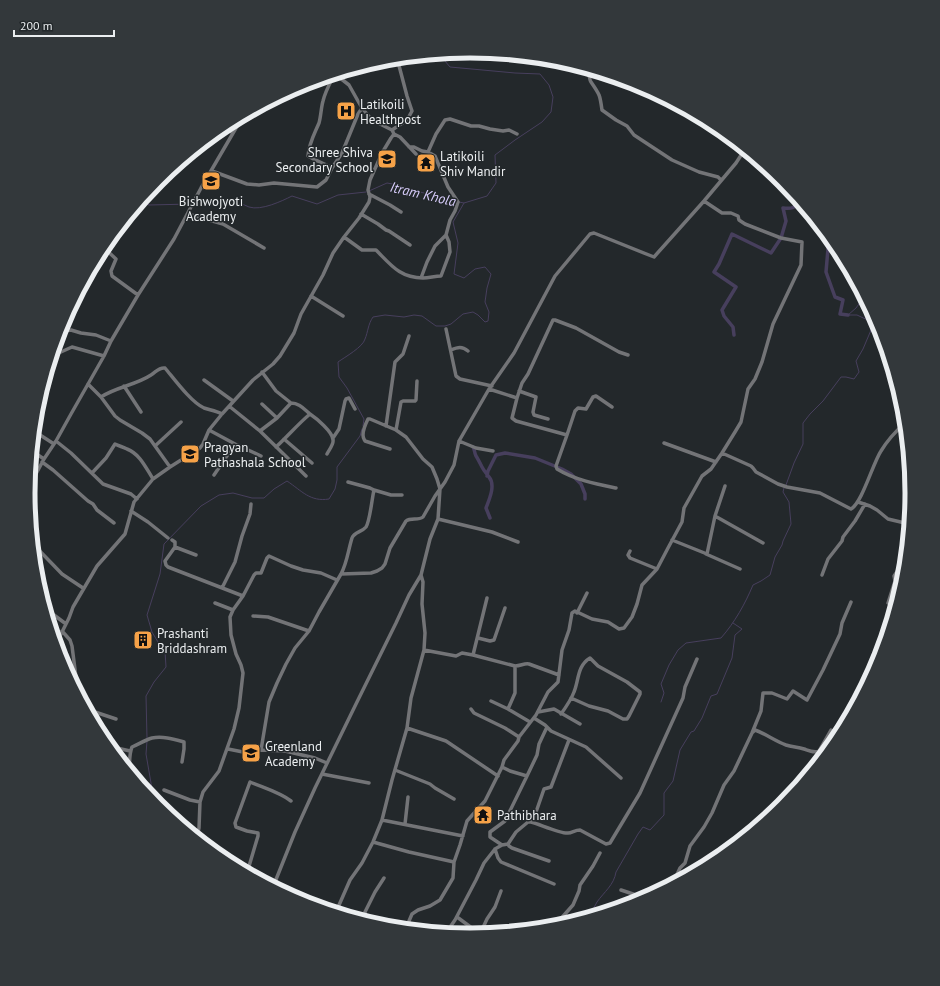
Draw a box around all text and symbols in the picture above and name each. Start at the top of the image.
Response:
scale bar [14,12,114,38]
text: 200 m [20,18,53,33]
place label: Latikoili Healthpost [360,96,422,128]
hospital icon: Latikoili Healthpost [335,100,357,122]
place label: Shree Shiva Secondary School [275,144,373,176]
school or university icon: Shree Shiva Secondary School [376,148,398,170]
place label: Latikoili Shiv Mandir [440,148,506,180]
temple icon: Latikoili Shiv Mandir [415,152,437,174]
school or university icon: Bishwojyoti Academy [200,170,222,192]
water label: Itram Khola [388,178,458,210]
place label: Bishwojyoti Academy [179,193,243,225]
place label: Pragyan Pathashala School [204,439,306,471]
school or university icon: Pragyan Pathashala School [179,443,201,465]
place label: Prashanti Briddashram [157,625,227,657]
building icon: Prashanti Briddashram [132,629,154,651]
place label: Greenland Academy [265,738,322,770]
school or university icon: Greenland Academy [240,742,262,764]
temple icon: Pathibhara [472,804,494,826]
place label: Pathibhara [497,807,557,824]

